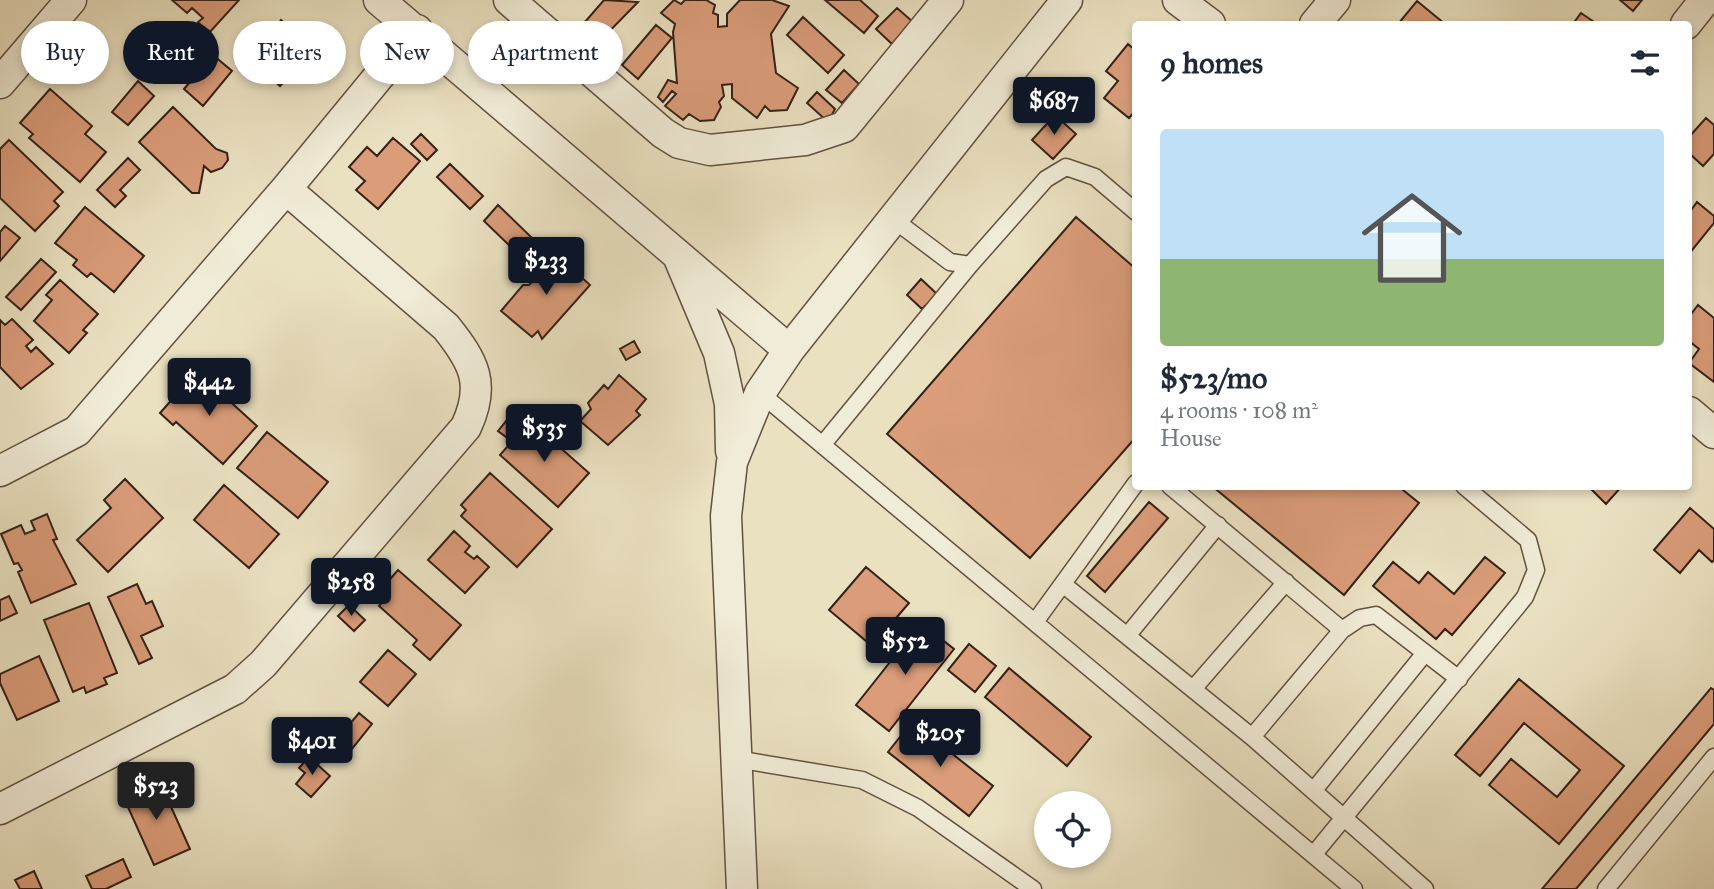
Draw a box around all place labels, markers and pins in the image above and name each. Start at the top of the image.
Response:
pin: $687 [1013,78,1095,137]
pin: $233 [505,238,587,297]
pin: $442 [168,358,250,418]
pin: $535 [503,405,585,464]
pin: $258 [310,558,392,618]
pin: $552 [864,618,946,677]
pin: $205 [899,710,981,769]
pin: $401 [271,718,353,777]
pin: $523 [115,762,197,822]

